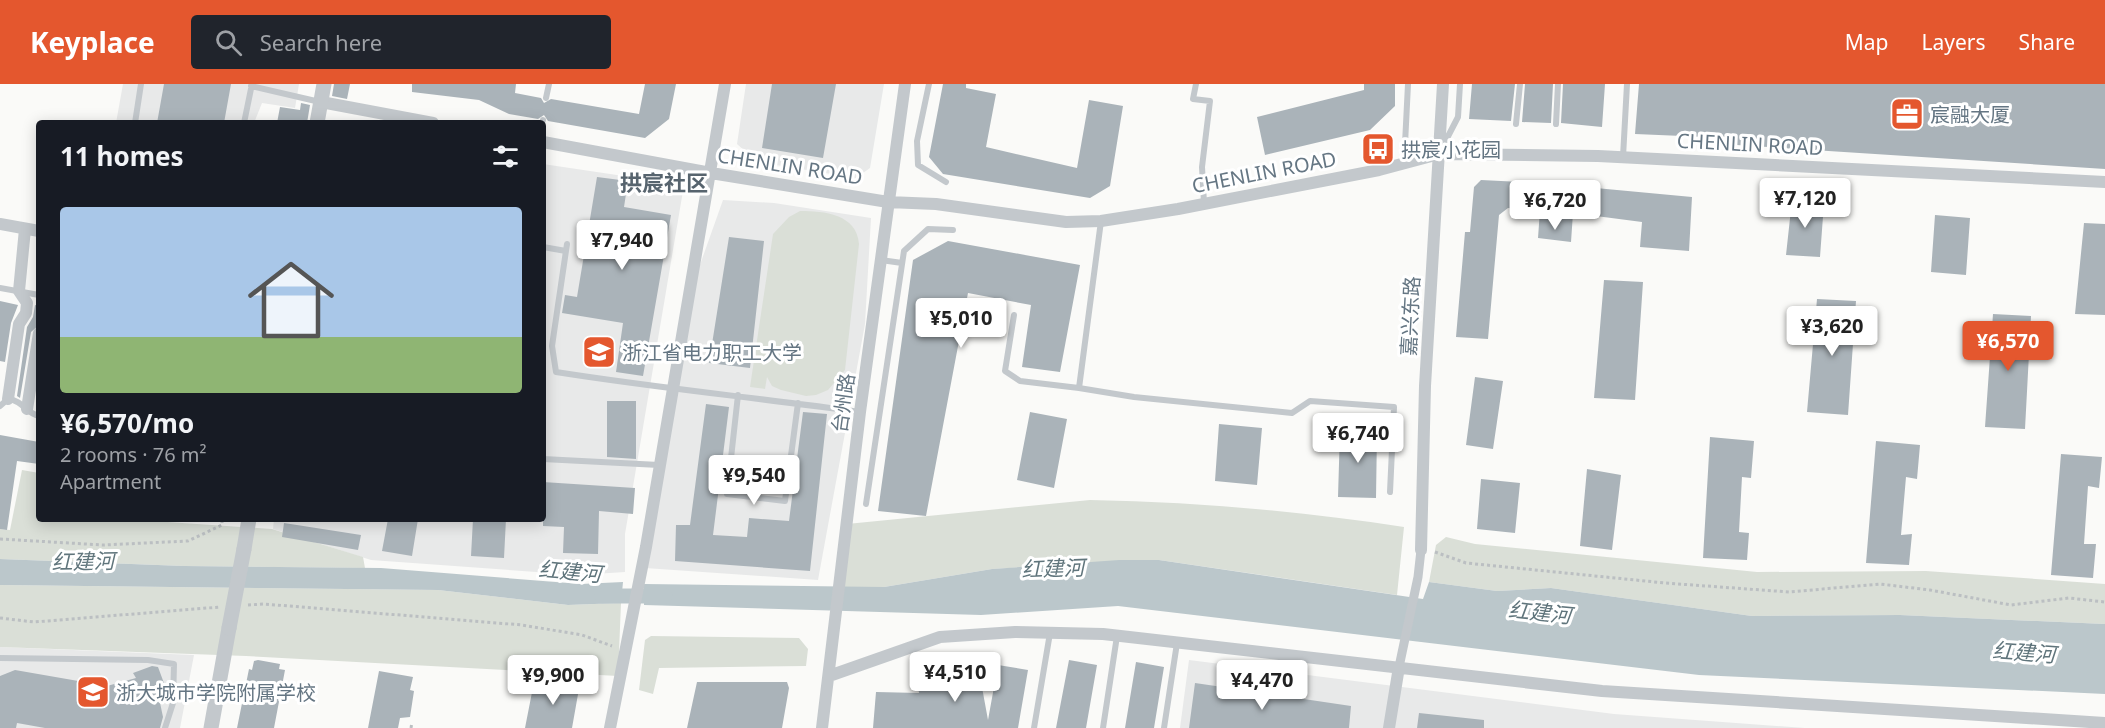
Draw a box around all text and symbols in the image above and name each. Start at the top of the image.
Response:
search box [191,15,611,69]
text: Keyplace [30,23,155,61]
icon: search [212,26,245,59]
text: Search here [260,27,382,57]
text: Map [1845,28,1889,56]
text: Layers [1922,28,1986,56]
text: Share [2019,28,2075,56]
office icon: 宸融大厦 [1889,96,1925,132]
place label: 宸融大厦 [1930,101,2010,128]
street label: CHENLIN ROAD [1676,127,1824,161]
bus stop icon: 拱宸小花园 [1360,131,1396,167]
place label: 拱宸小花园 [1401,136,1501,163]
text: 11 homes [60,138,184,174]
icon: filters [489,140,522,173]
street label: CHENLIN ROAD [716,141,864,191]
street label: CHENLIN ROAD [1190,145,1338,199]
district label: 拱宸社区 [620,167,708,197]
pin: ¥7,120 [1756,178,1854,229]
pin: ¥6,720 [1506,180,1604,231]
text: ¥7,120 [1774,184,1836,211]
text: ¥6,720 [1524,186,1586,213]
pin: ¥7,940 [573,220,671,271]
text: ¥7,940 [591,226,653,253]
icon: home [237,246,345,354]
street label: 嘉兴东路 [1394,275,1426,357]
pin: ¥5,010 [912,298,1010,349]
text: ¥5,010 [930,304,992,331]
pin: ¥3,620 [1783,306,1881,357]
text: ¥3,620 [1801,312,1863,339]
pin: ¥6,570 [1959,321,2057,372]
text: ¥6,570 [1977,327,2039,354]
school or university icon: 浙江省电力职工大学 [581,334,617,370]
place label: 浙江省电力职工大学 [622,339,802,366]
street label: 台州路 [825,371,861,435]
text: ¥6,570/mo [60,405,194,441]
pin: ¥6,740 [1309,413,1407,464]
text: ¥6,740 [1327,419,1389,446]
text: 2 rooms · 76 m² [60,441,207,468]
pin: ¥9,540 [705,455,803,506]
text: ¥9,540 [723,461,785,488]
text: Apartment [60,468,161,495]
water label: 红建河 [51,546,119,576]
water label: 红建河 [1021,553,1089,583]
water label: 红建河 [537,554,607,588]
water label: 红建河 [1507,595,1577,630]
water label: 红建河 [1992,636,2060,668]
pin: ¥4,510 [906,652,1004,703]
pin: ¥9,900 [504,655,602,706]
text: ¥4,510 [924,658,986,685]
pin: ¥4,470 [1213,660,1311,711]
text: ¥9,900 [522,661,584,688]
text: ¥4,470 [1231,666,1293,693]
school or university icon: 浙大城市学院附属学校 [75,674,111,710]
place label: 浙大城市学院附属学校 [116,679,316,706]

